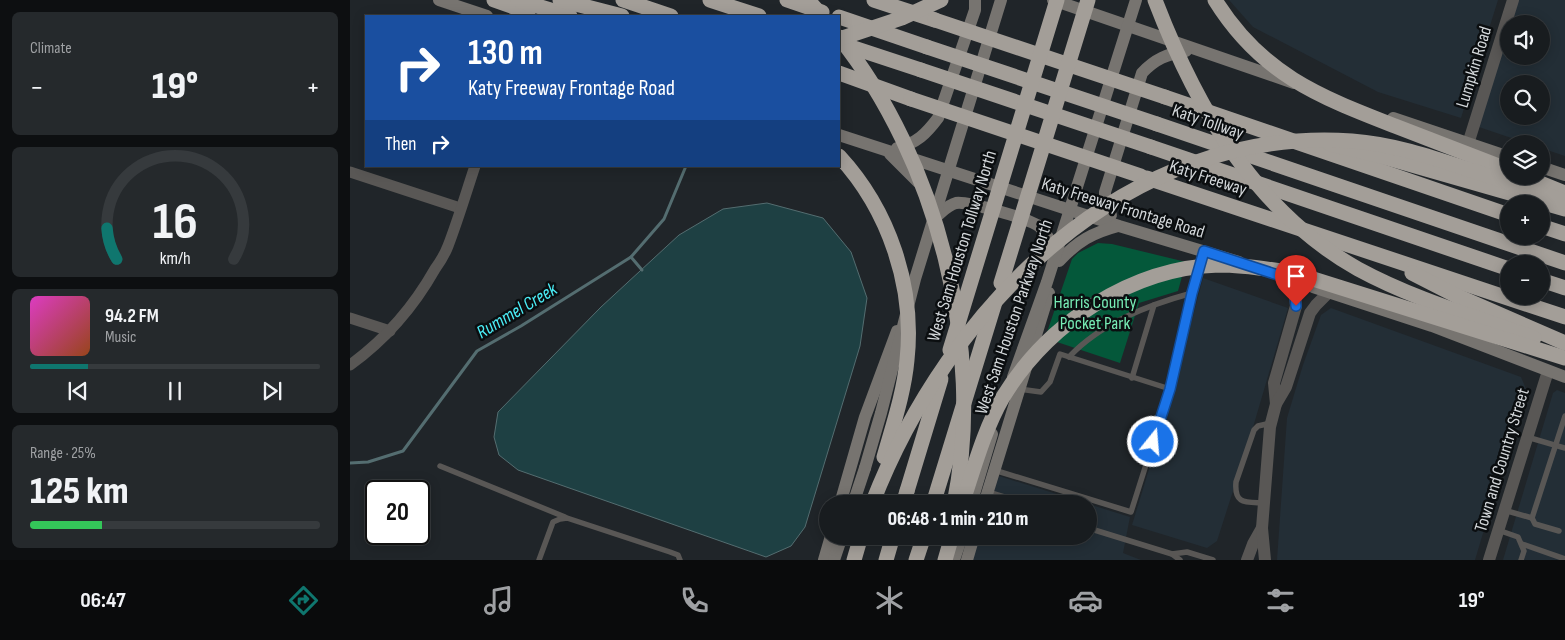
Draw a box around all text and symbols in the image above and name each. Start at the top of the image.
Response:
map controls [1500,15,1550,305]
button: sound [1500,15,1550,65]
street label: Lumpkin Road [1452,24,1496,110]
text: 130 m [468,32,543,75]
icon: right [385,35,450,100]
text: Climate [30,39,72,58]
text: 19° [152,64,198,109]
text: − [30,71,44,104]
text: + [306,71,320,104]
text: Katy Freeway Frontage Road [468,75,675,102]
button: search [1500,75,1550,125]
street label: Katy Tollway [1169,100,1247,144]
icon: right [426,130,454,158]
text: Then [385,133,416,156]
button: layers [1500,135,1550,185]
street label: West Sam Houston Tollway North [923,148,1001,344]
street label: Katy Freeway [1167,156,1249,200]
street label: Katy Freeway Frontage Road [1039,173,1207,243]
text: 16 [153,191,197,254]
button: + [1500,195,1550,245]
street label: West Sam Houston Parkway North [971,217,1057,417]
text: km/h [160,248,190,269]
pin [1275,255,1317,306]
button: − [1500,255,1550,305]
icon: arrive [1282,262,1310,290]
water label: Rummel Creek [472,277,562,344]
park label: Harris County Pocket Park [1054,292,1137,334]
text: 94.2 FM [105,305,159,328]
text: Music [105,328,136,347]
icon: previous [64,377,92,405]
icon: pause [161,377,189,405]
icon: next [258,377,286,405]
street label: Town and Country Street [1470,385,1534,534]
position arrow [1126,415,1178,467]
text: Range · 25% [30,444,96,463]
text: 125 km [30,469,129,514]
speed limit sign: 20 [365,480,430,545]
text: 06:48 · 1 min · 210 m [888,508,1028,531]
icon: directions [286,583,321,618]
icon: music [481,583,516,618]
icon: phone [677,583,712,618]
icon: climate [872,583,907,618]
icon: car [1068,583,1103,618]
icon: filters [1263,583,1298,618]
text: 06:47 [80,587,126,614]
text: 19° [1459,587,1485,614]

